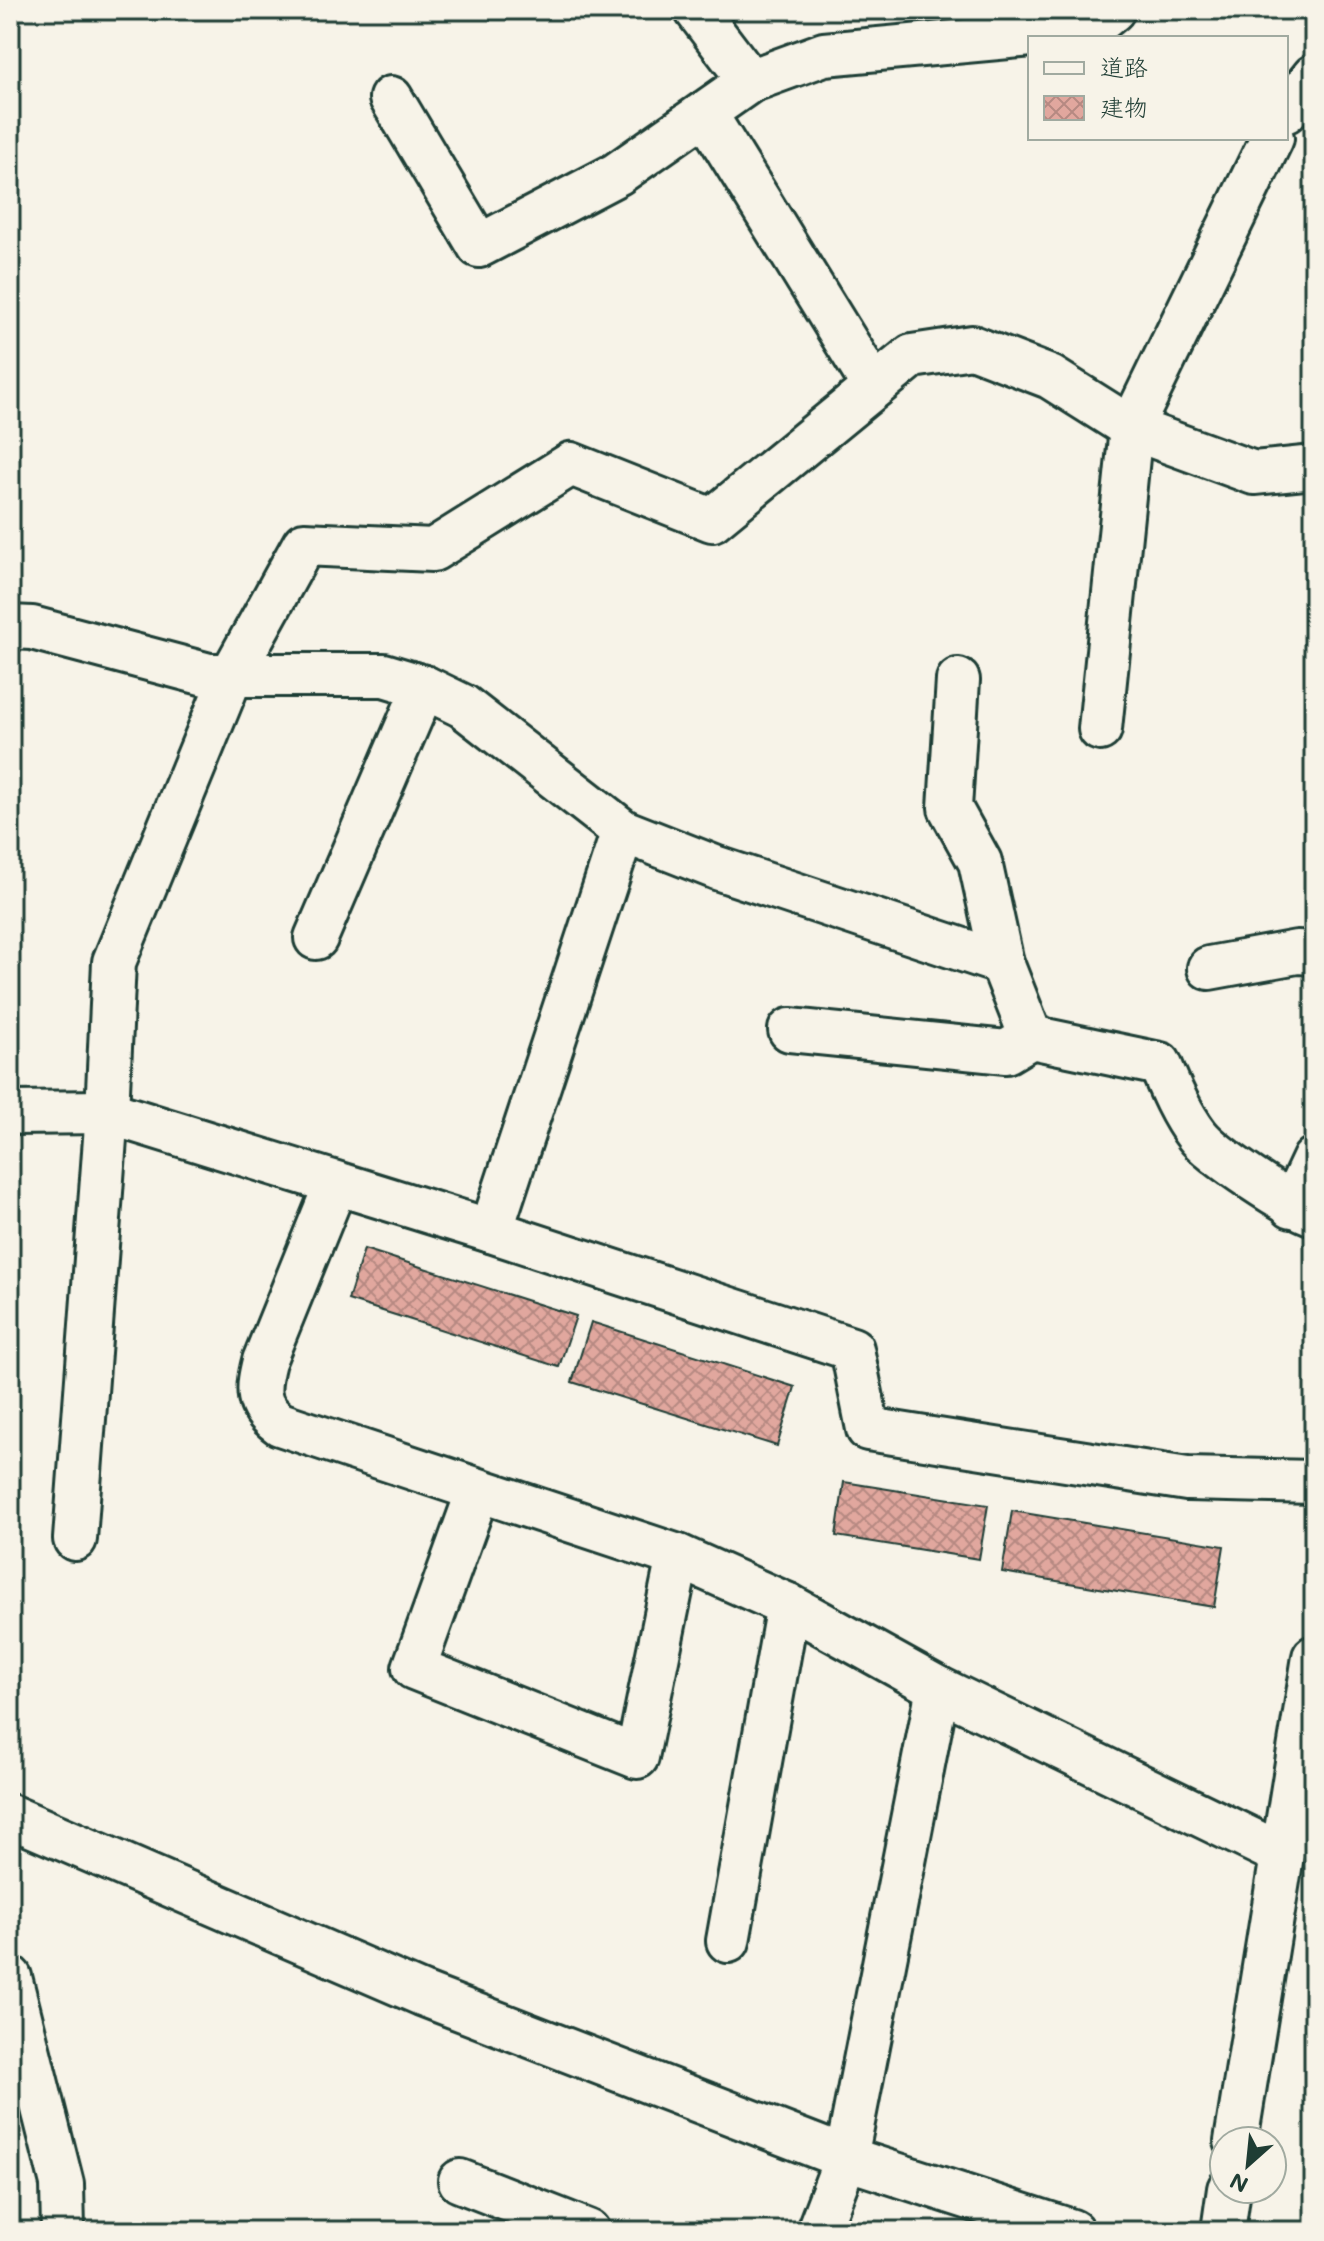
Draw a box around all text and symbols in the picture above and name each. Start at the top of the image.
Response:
legend [1028,36,1288,140]
text: 道路 [1100,51,1148,82]
text: 建物 [1100,91,1148,122]
north arrow [1208,2125,1288,2205]
text: N [1225,2167,1253,2200]

